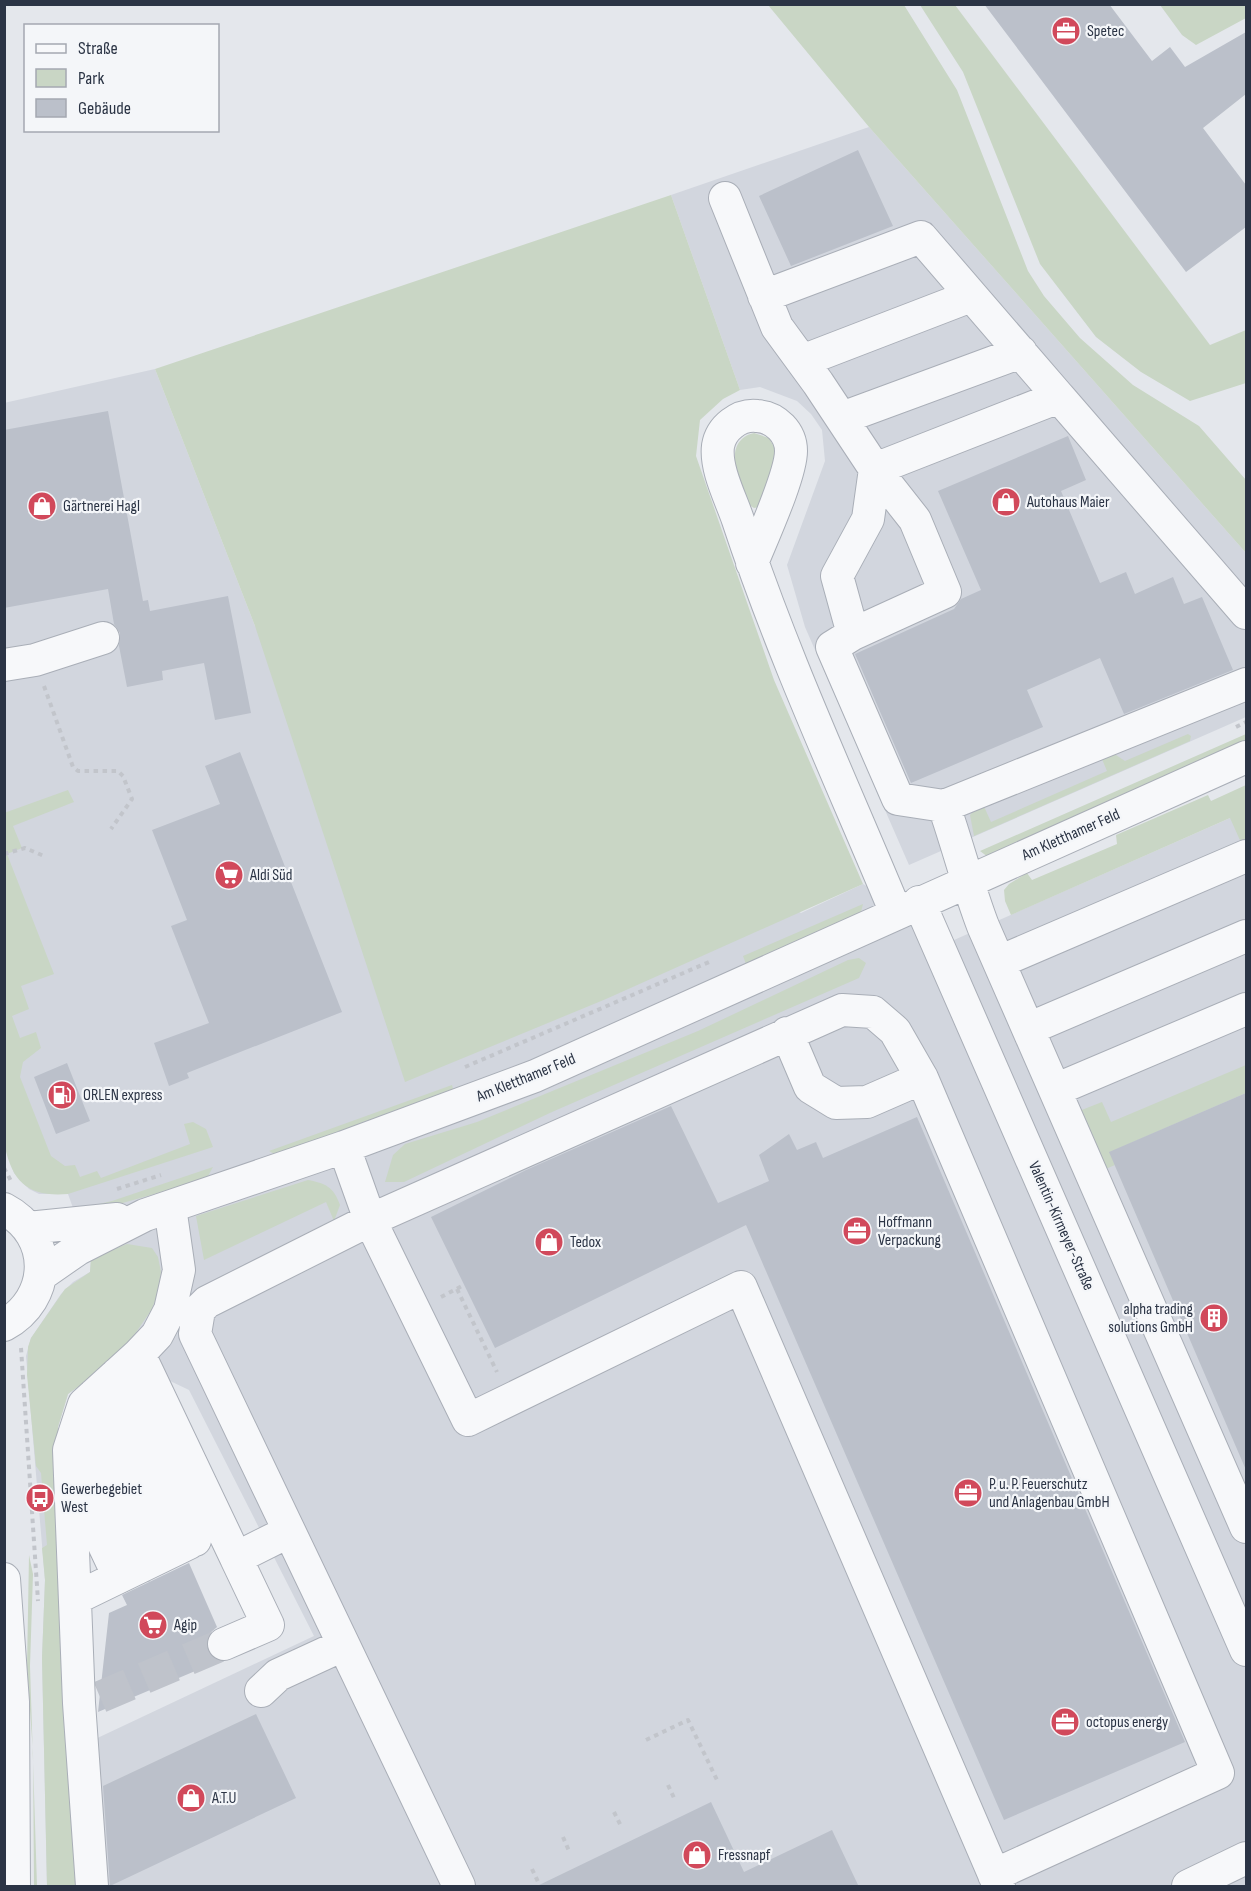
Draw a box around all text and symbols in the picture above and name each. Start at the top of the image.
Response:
office icon: Spetec [1050,15,1082,47]
place label: Spetec [1087,22,1124,41]
legend [24,24,219,132]
text: Straße [78,38,118,59]
text: Park [78,68,104,89]
text: Gebäude [78,98,131,119]
shop icon: Autohaus Maier [990,486,1022,518]
shop icon: Gärtnerei Hagl [26,490,58,522]
place label: Autohaus Maier [1026,493,1110,512]
place label: Gärtnerei Hagl [63,497,140,516]
street label: Am Kletthamer Feld [1018,805,1123,865]
supermarket icon: Aldi Süd [213,859,245,891]
place label: Aldi Süd [249,866,292,885]
street label: Am Kletthamer Feld [473,1050,578,1107]
fuel station icon: ORLEN express [46,1079,78,1111]
place label: ORLEN express [83,1086,163,1105]
street label: Valentin-Kirmeyer-Straße [1024,1158,1098,1294]
place label: Hoffmann Verpackung [878,1213,941,1250]
office icon: Hoffmann Verpackung [841,1215,873,1247]
shop icon: Tedox [533,1226,565,1258]
place label: Tedox [570,1233,601,1252]
place label: alpha trading solutions GmbH [1108,1300,1193,1337]
building icon: alpha trading solutions GmbH [1198,1302,1230,1334]
place label: P. u. P. Feuerschutz und Anlagenbau GmbH [989,1475,1110,1512]
office icon: P. u. P. Feuerschutz und Anlagenbau GmbH [952,1477,984,1509]
place label: Gewerbegebiet West [61,1480,142,1517]
bus stop icon: Gewerbegebiet West [24,1482,56,1514]
supermarket icon: Agip [137,1609,169,1641]
place label: Agip [173,1616,197,1635]
office icon: octopus energy [1049,1706,1081,1738]
place label: octopus energy [1086,1713,1168,1732]
shop icon: A.T.U [175,1782,207,1814]
place label: A.T.U [211,1789,236,1808]
shop icon: Fressnapf [681,1839,713,1871]
place label: Fressnapf [718,1846,771,1865]

